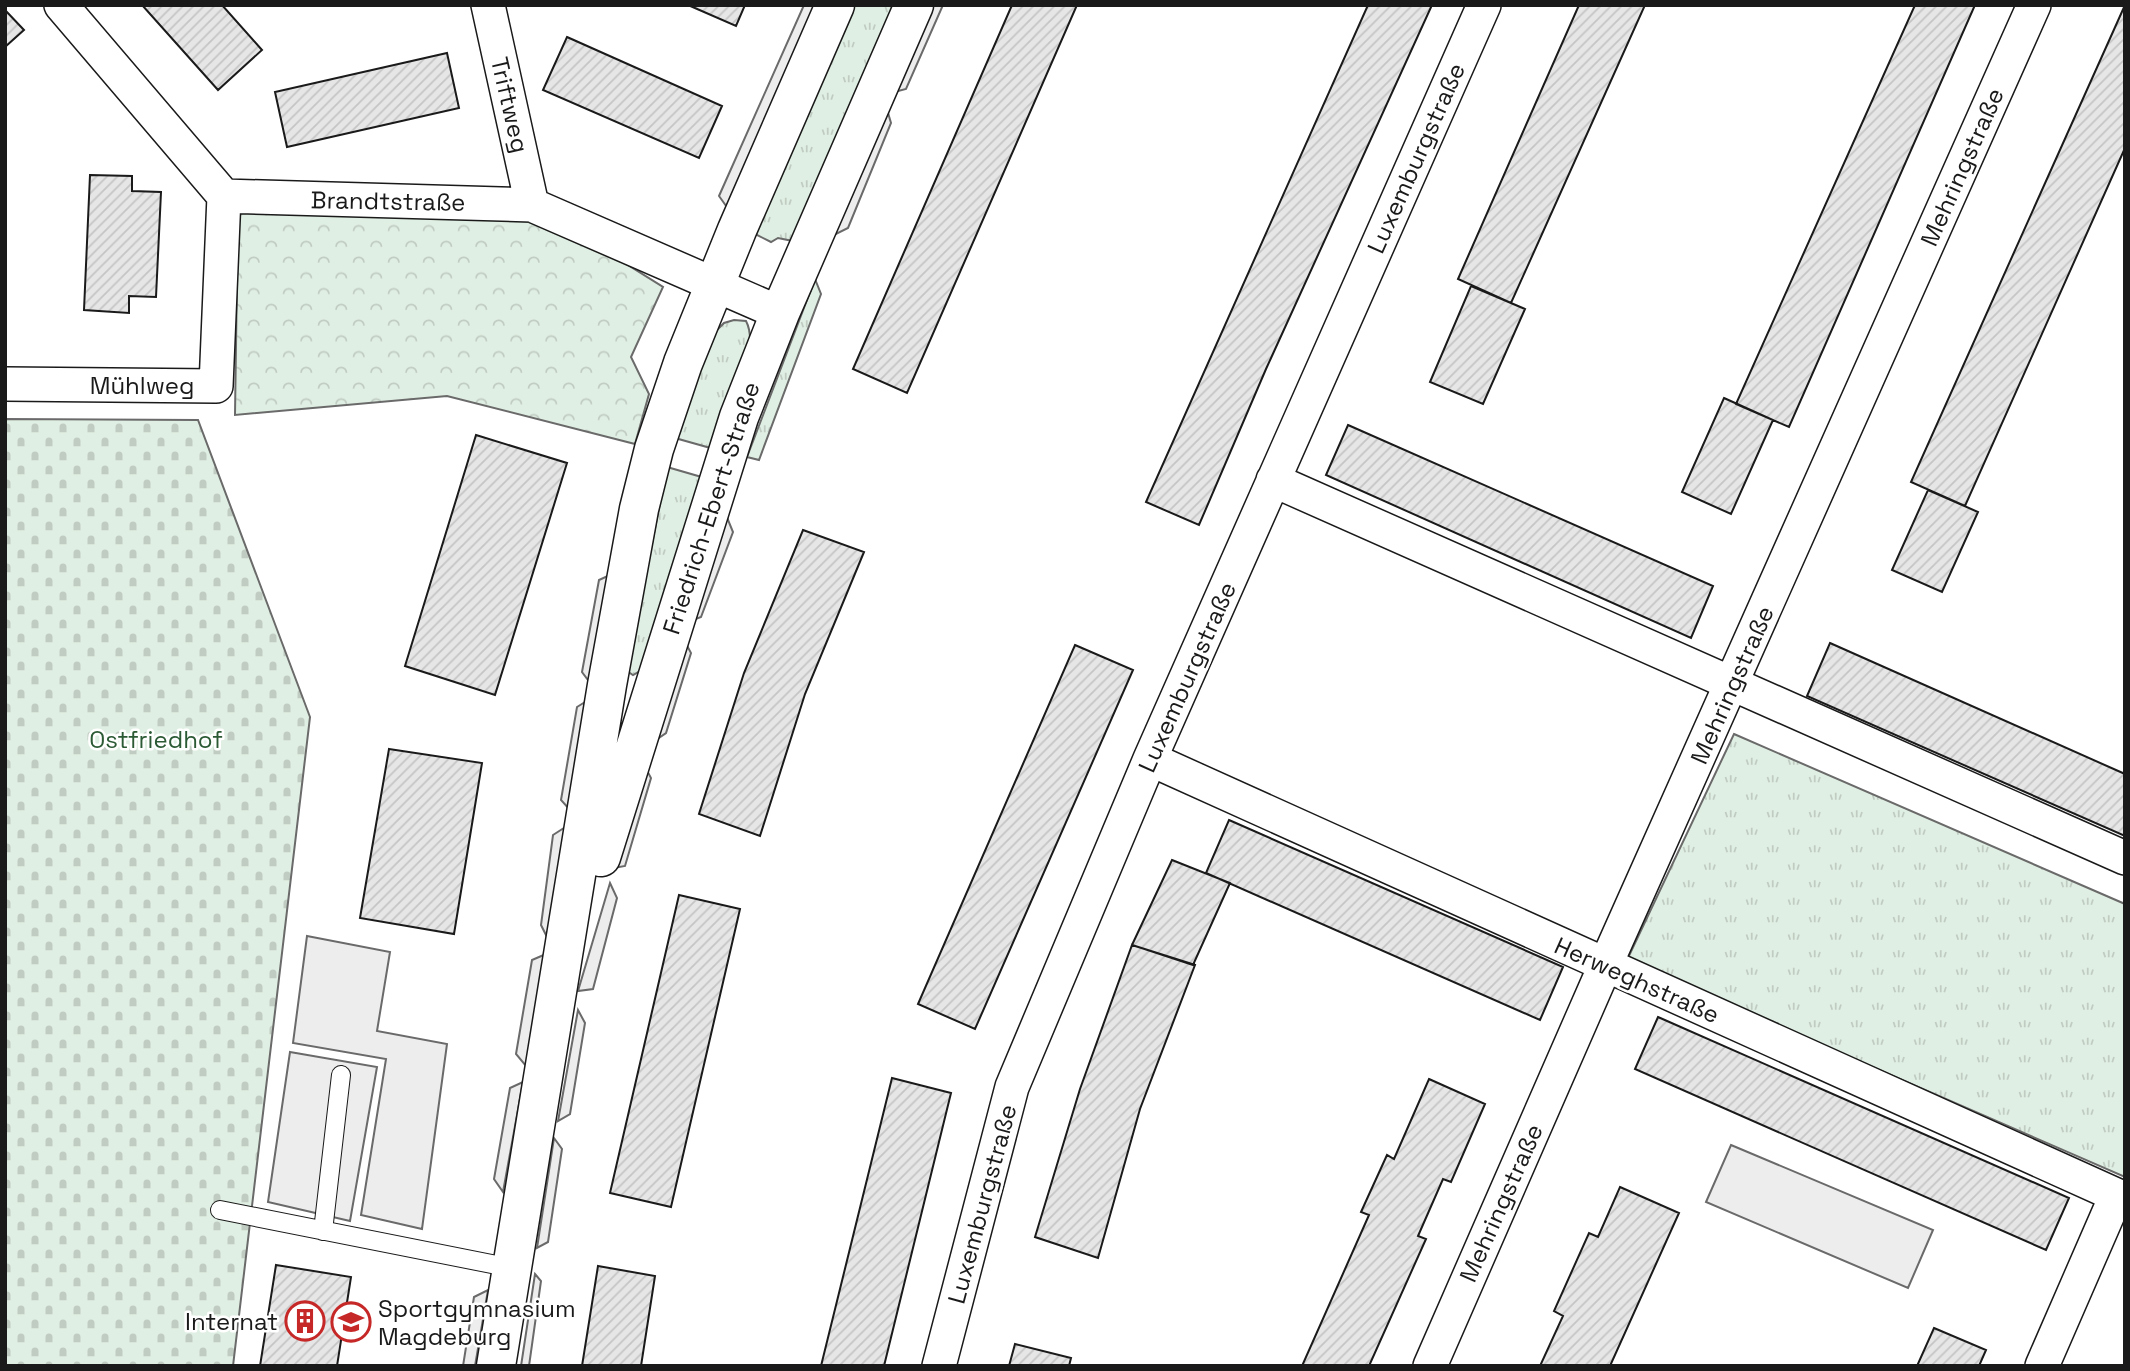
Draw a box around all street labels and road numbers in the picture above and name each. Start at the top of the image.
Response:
street label: Triftweg [484,54,536,156]
street label: Luxemburgstraße [1360,58,1472,258]
street label: Mehringstraße [1913,83,2011,251]
street label: Brandtstraße [310,184,466,218]
street label: Mühlweg [90,370,194,401]
street label: Friedrich-Ebert-Straße [656,378,766,638]
street label: Luxemburgstraße [1131,577,1243,777]
street label: Mehringstraße [1683,601,1781,769]
street label: Herweghstraße [1550,930,1724,1030]
street label: Luxemburgstraße [940,1101,1024,1307]
street label: Mehringstraße [1452,1119,1550,1287]

